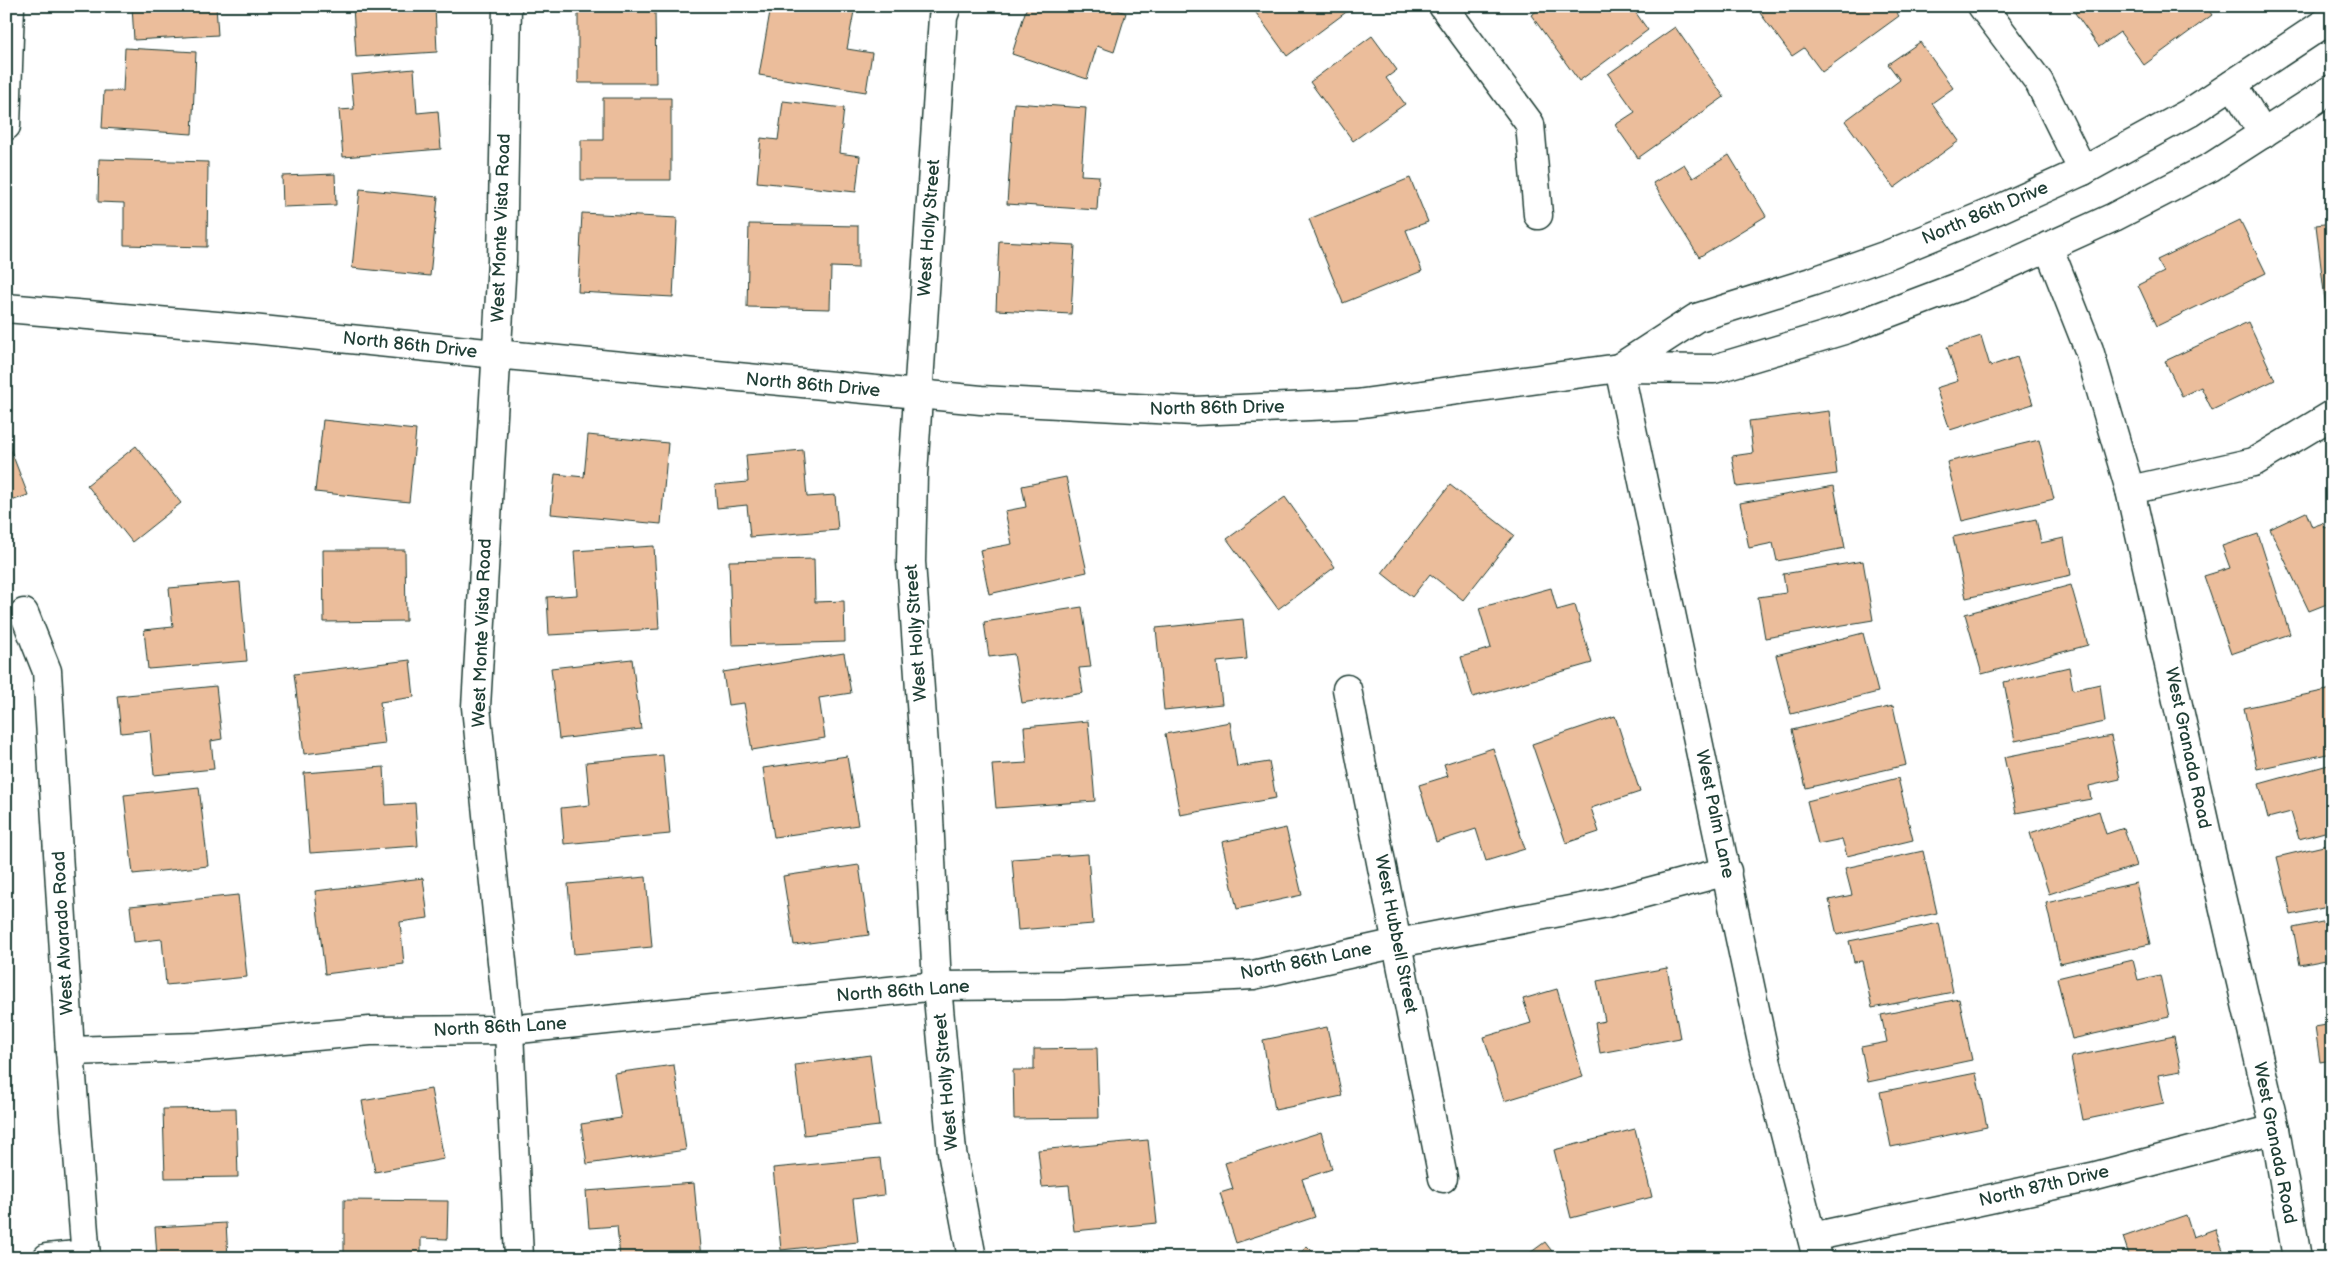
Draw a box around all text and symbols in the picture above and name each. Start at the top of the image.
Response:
street label: West Monte Vista Road [487,133,515,323]
street label: West Holly Street [914,158,944,297]
street label: North 86th Drive [1919,177,2052,249]
street label: North 86th Drive [342,328,479,363]
street label: North 86th Drive [745,369,881,401]
street label: North 86th Drive [1149,396,1285,420]
street label: West Monte Vista Road [468,538,496,728]
street label: West Holly Street [901,563,931,702]
street label: West Granada Road [2161,665,2215,831]
street label: West Palm Lane [1691,748,1739,880]
street label: West Alvarado Road [48,850,78,1016]
street label: West Hubbell Street [1370,853,1422,1016]
street label: North 86th Lane [1238,938,1374,984]
street label: North 86th Lane [836,976,971,1006]
street label: West Holly Street [929,1012,962,1151]
street label: North 86th Lane [433,1013,568,1041]
street label: West Granada Road [2249,1060,2301,1226]
street label: North 87th Drive [1977,1161,2111,1211]

